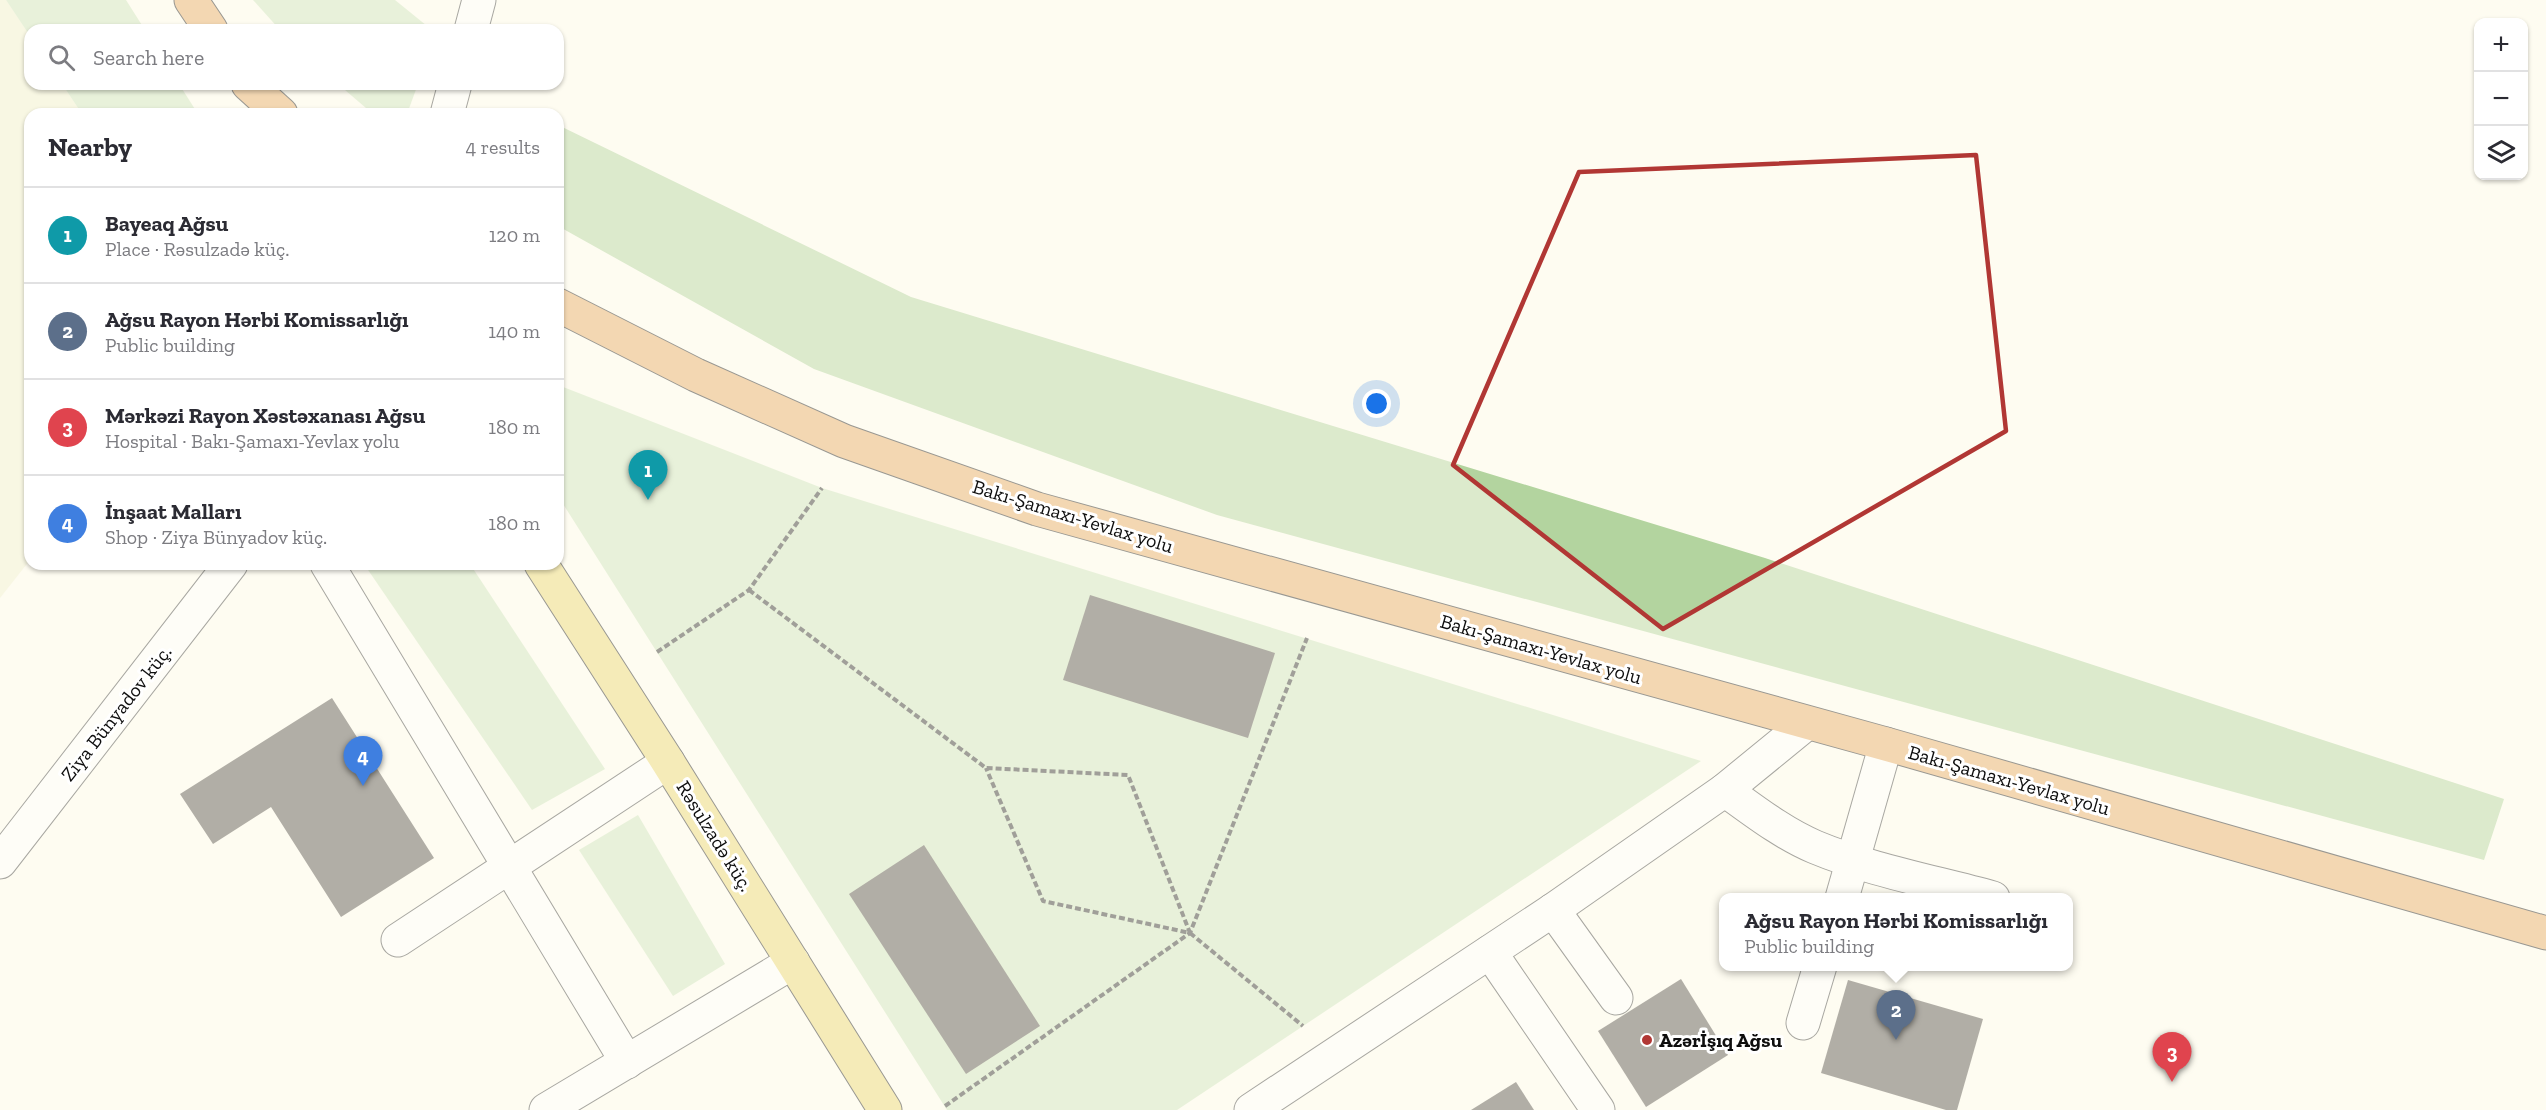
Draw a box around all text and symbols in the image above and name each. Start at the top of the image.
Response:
map controls [2474,18,2528,180]
button: + [2474,18,2528,72]
search box [24,24,564,90]
icon: search [45,41,78,74]
text: Search here [93,44,204,71]
button: − [2474,72,2528,126]
button: layers [2474,126,2528,180]
text: Nearby [48,131,132,163]
text: 4 results [465,135,540,159]
text: Bayeaq Ağsu [105,210,229,237]
text: 1 [63,223,72,247]
text: 120 m [489,223,540,247]
text: Place · Rəsulzadə küç. [105,237,289,261]
text: Ağsu Rayon Hərbi Komissarlığı [105,306,409,333]
text: 2 [62,319,73,343]
text: 140 m [488,319,540,343]
text: Public building [105,333,235,357]
your location [1362,389,1391,418]
text: Mərkəzi Rayon Xəstəxanası Ağsu [105,402,425,429]
text: 3 [62,415,73,439]
text: 180 m [488,415,540,439]
text: Hospital · Bakı-Şamaxı-Yevlax yolu [105,429,400,453]
pin: 1 [628,450,668,500]
street label: Bakı-Şamaxı-Yevlax yolu [970,474,1176,558]
text: İnşaat Malları [105,498,242,525]
text: 4 [62,511,73,535]
text: 180 m [488,511,540,535]
text: Shop · Ziya Bünyadov küç. [105,525,327,549]
street label: Bakı-Şamaxı-Yevlax yolu [1438,609,1644,689]
street label: Ziya Bünyadov küç. [56,640,176,786]
pin: 4 [344,736,382,786]
street label: Bakı-Şamaxı-Yevlax yolu [1906,740,2112,820]
street label: Rəsulzadə küç. [671,776,759,896]
popup [1719,893,2073,971]
text: Ağsu Rayon Hərbi Komissarlığı [1744,907,2048,934]
text: Public building [1744,934,1874,958]
pin: 2 [1876,990,1916,1040]
place label: Azərİşıq Ağsu [1659,1028,1782,1052]
pin: 3 [2152,1032,2192,1082]
marker: Azərİşıq Ağsu [1640,1033,1654,1047]

